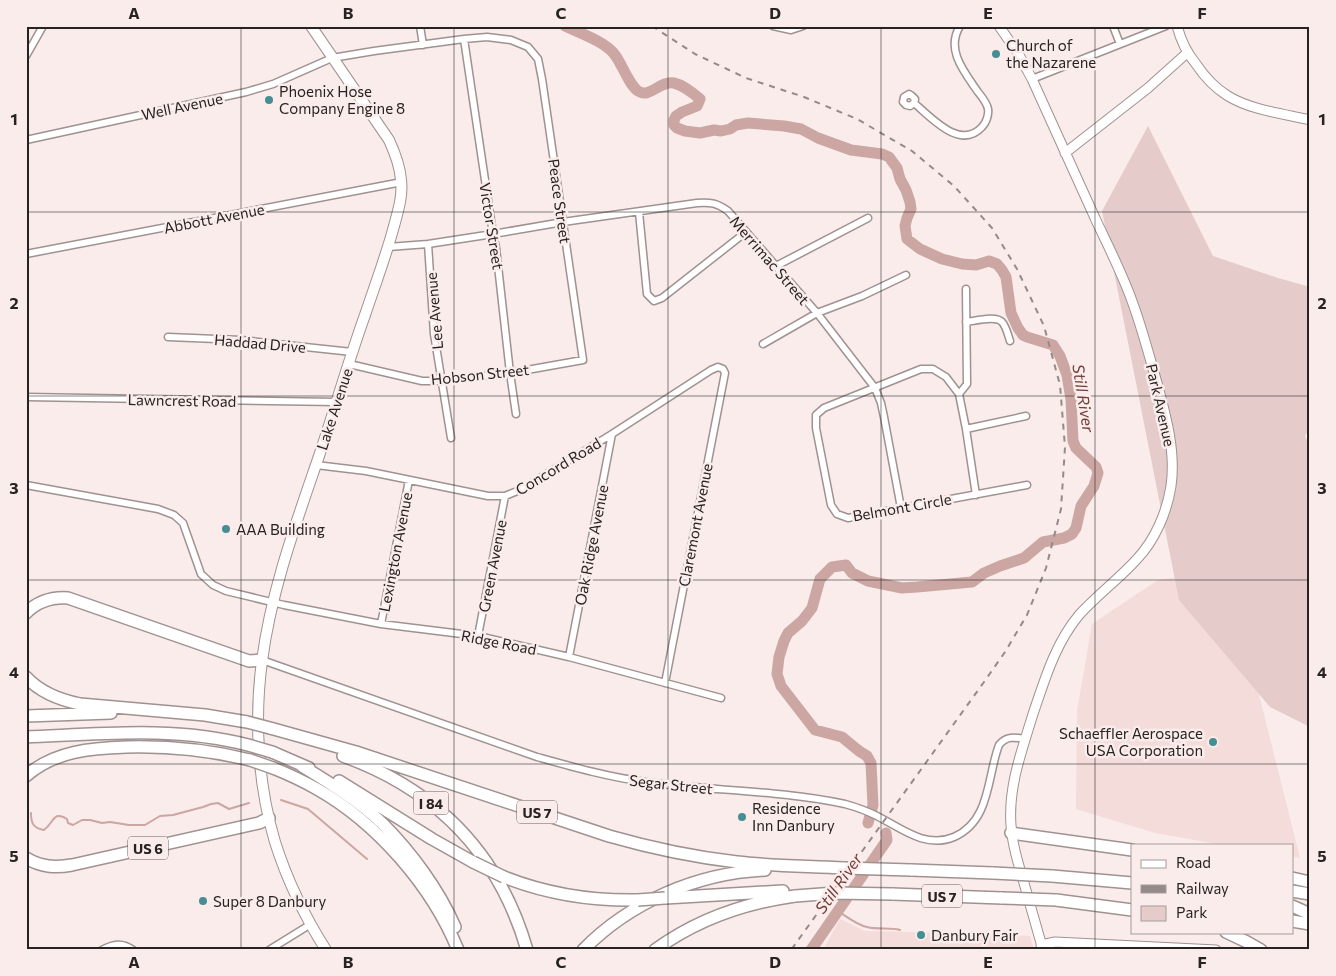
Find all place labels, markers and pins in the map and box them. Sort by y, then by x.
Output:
place label: Church of the Nazarene [1006,36,1096,71]
marker: Church of the Nazarene [990,48,1002,60]
place label: Phoenix Hose Company Engine 8 [279,82,405,117]
marker: Phoenix Hose Company Engine 8 [263,94,275,106]
place label: AAA Building [236,520,325,538]
marker: AAA Building [220,523,232,535]
place label: Schaeffler Aerospace USA Corporation [1059,724,1203,759]
marker: Schaeffler Aerospace USA Corporation [1207,736,1219,748]
place label: Residence Inn Danbury [752,799,835,834]
marker: Residence Inn Danbury [736,811,748,823]
place label: Super 8 Danbury [213,892,327,910]
marker: Super 8 Danbury [197,895,209,907]
place label: Danbury Fair [931,926,1018,944]
marker: Danbury Fair [915,929,927,941]

